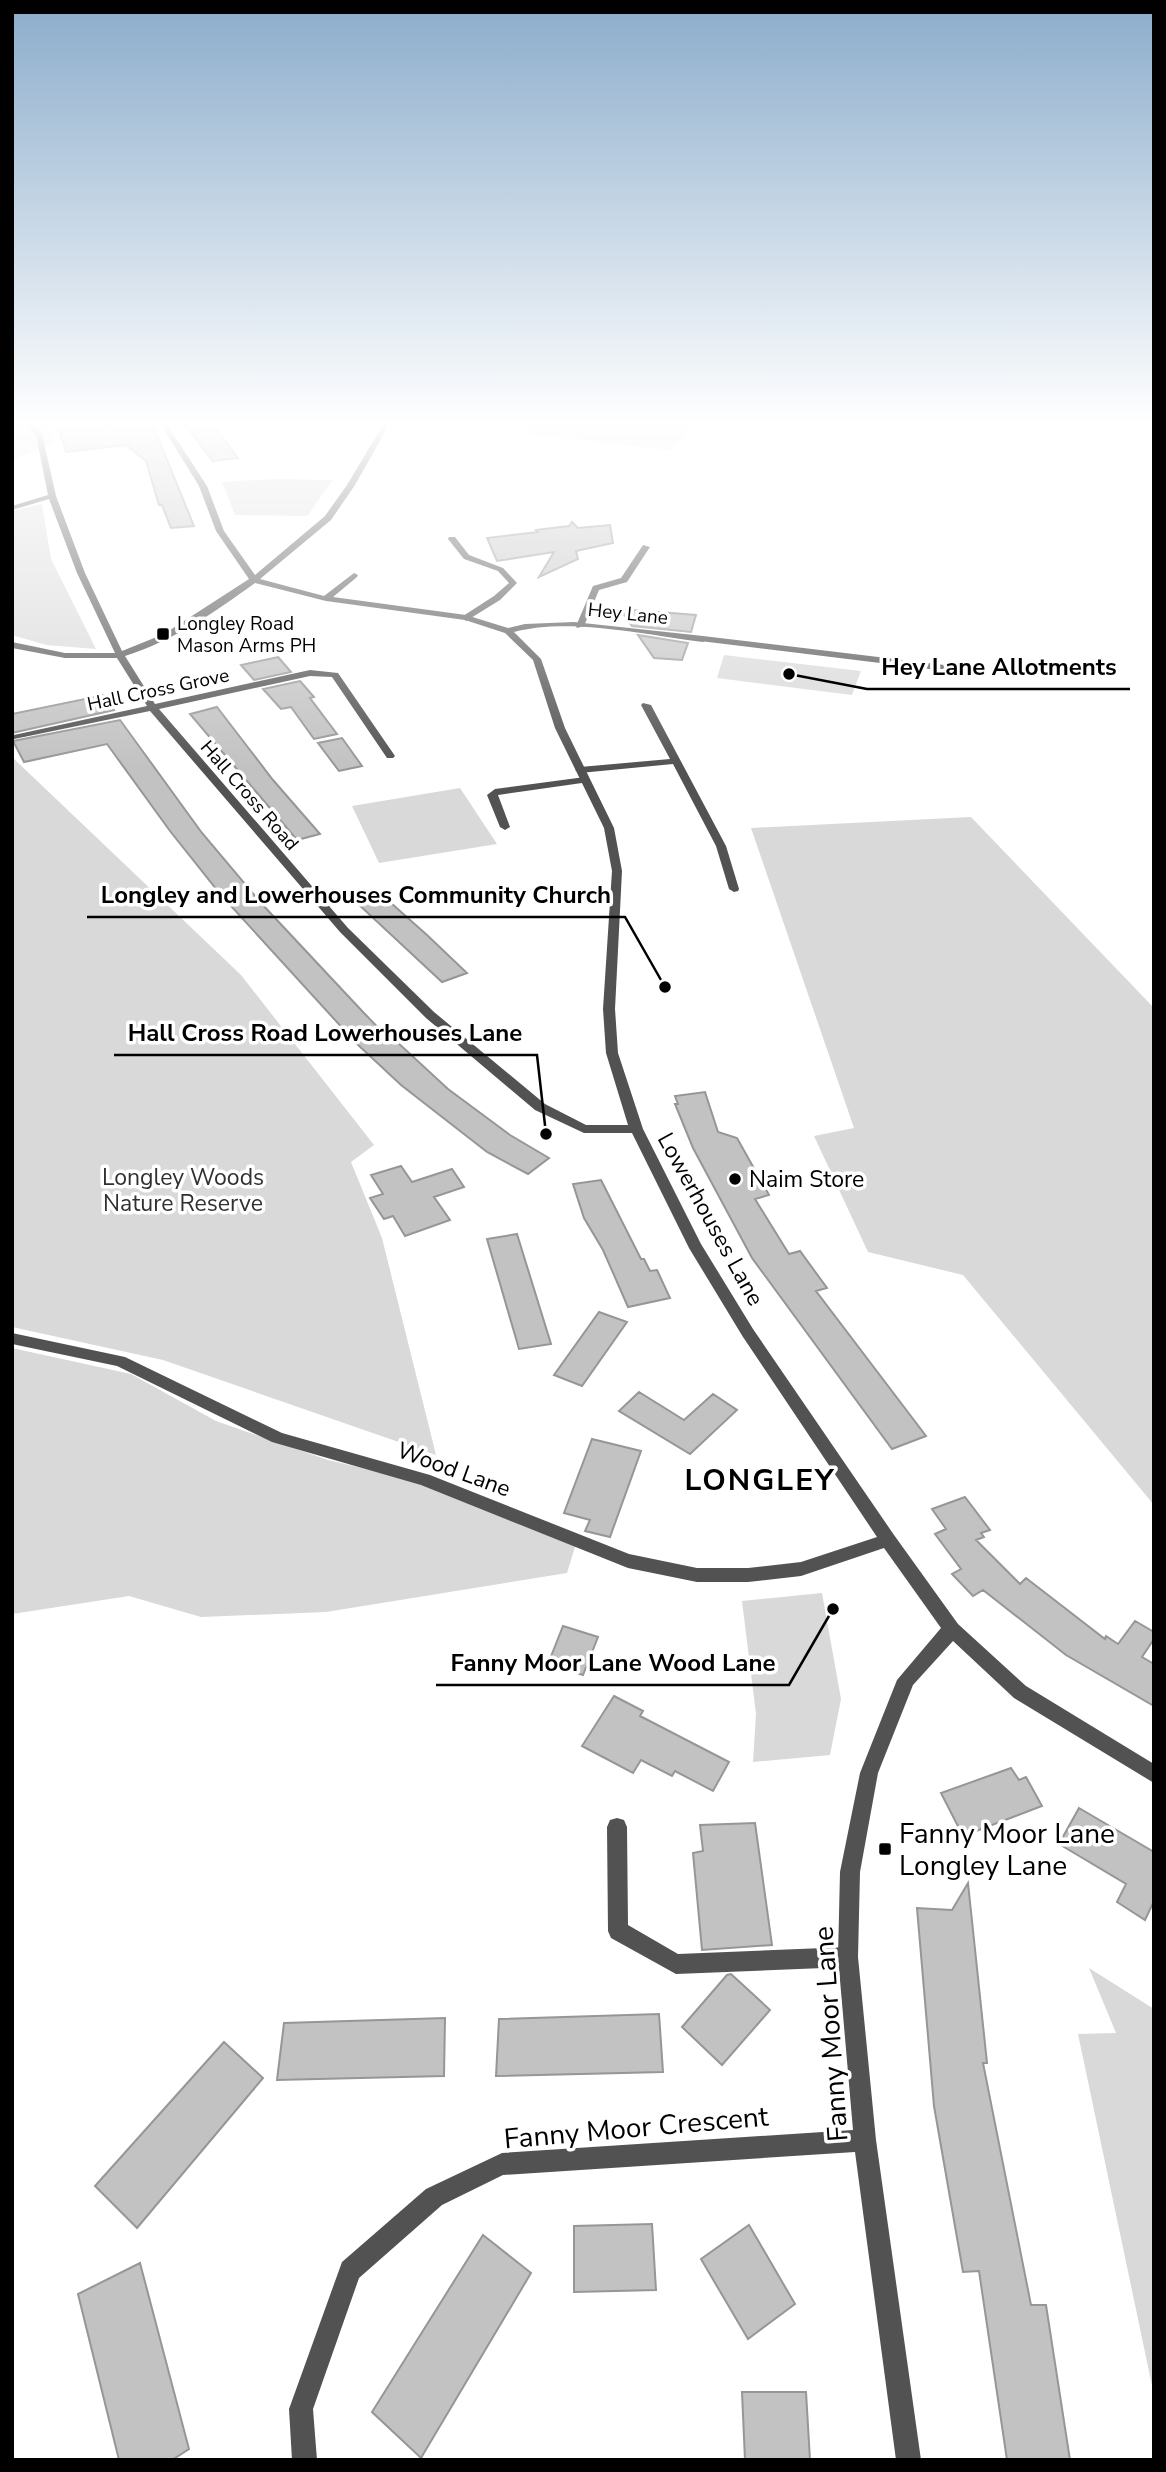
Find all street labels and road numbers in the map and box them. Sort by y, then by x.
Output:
street label: Hey Lane [587,597,669,631]
street label: Hall Cross Grove [85,662,232,718]
street label: Hall Cross Road [194,735,304,856]
street label: Lowerhouses Lane [650,1127,771,1311]
street label: Wood Lane [393,1435,515,1504]
street label: Fanny Moor Lane [805,1925,857,2143]
street label: Fanny Moor Crescent [502,2097,770,2158]

